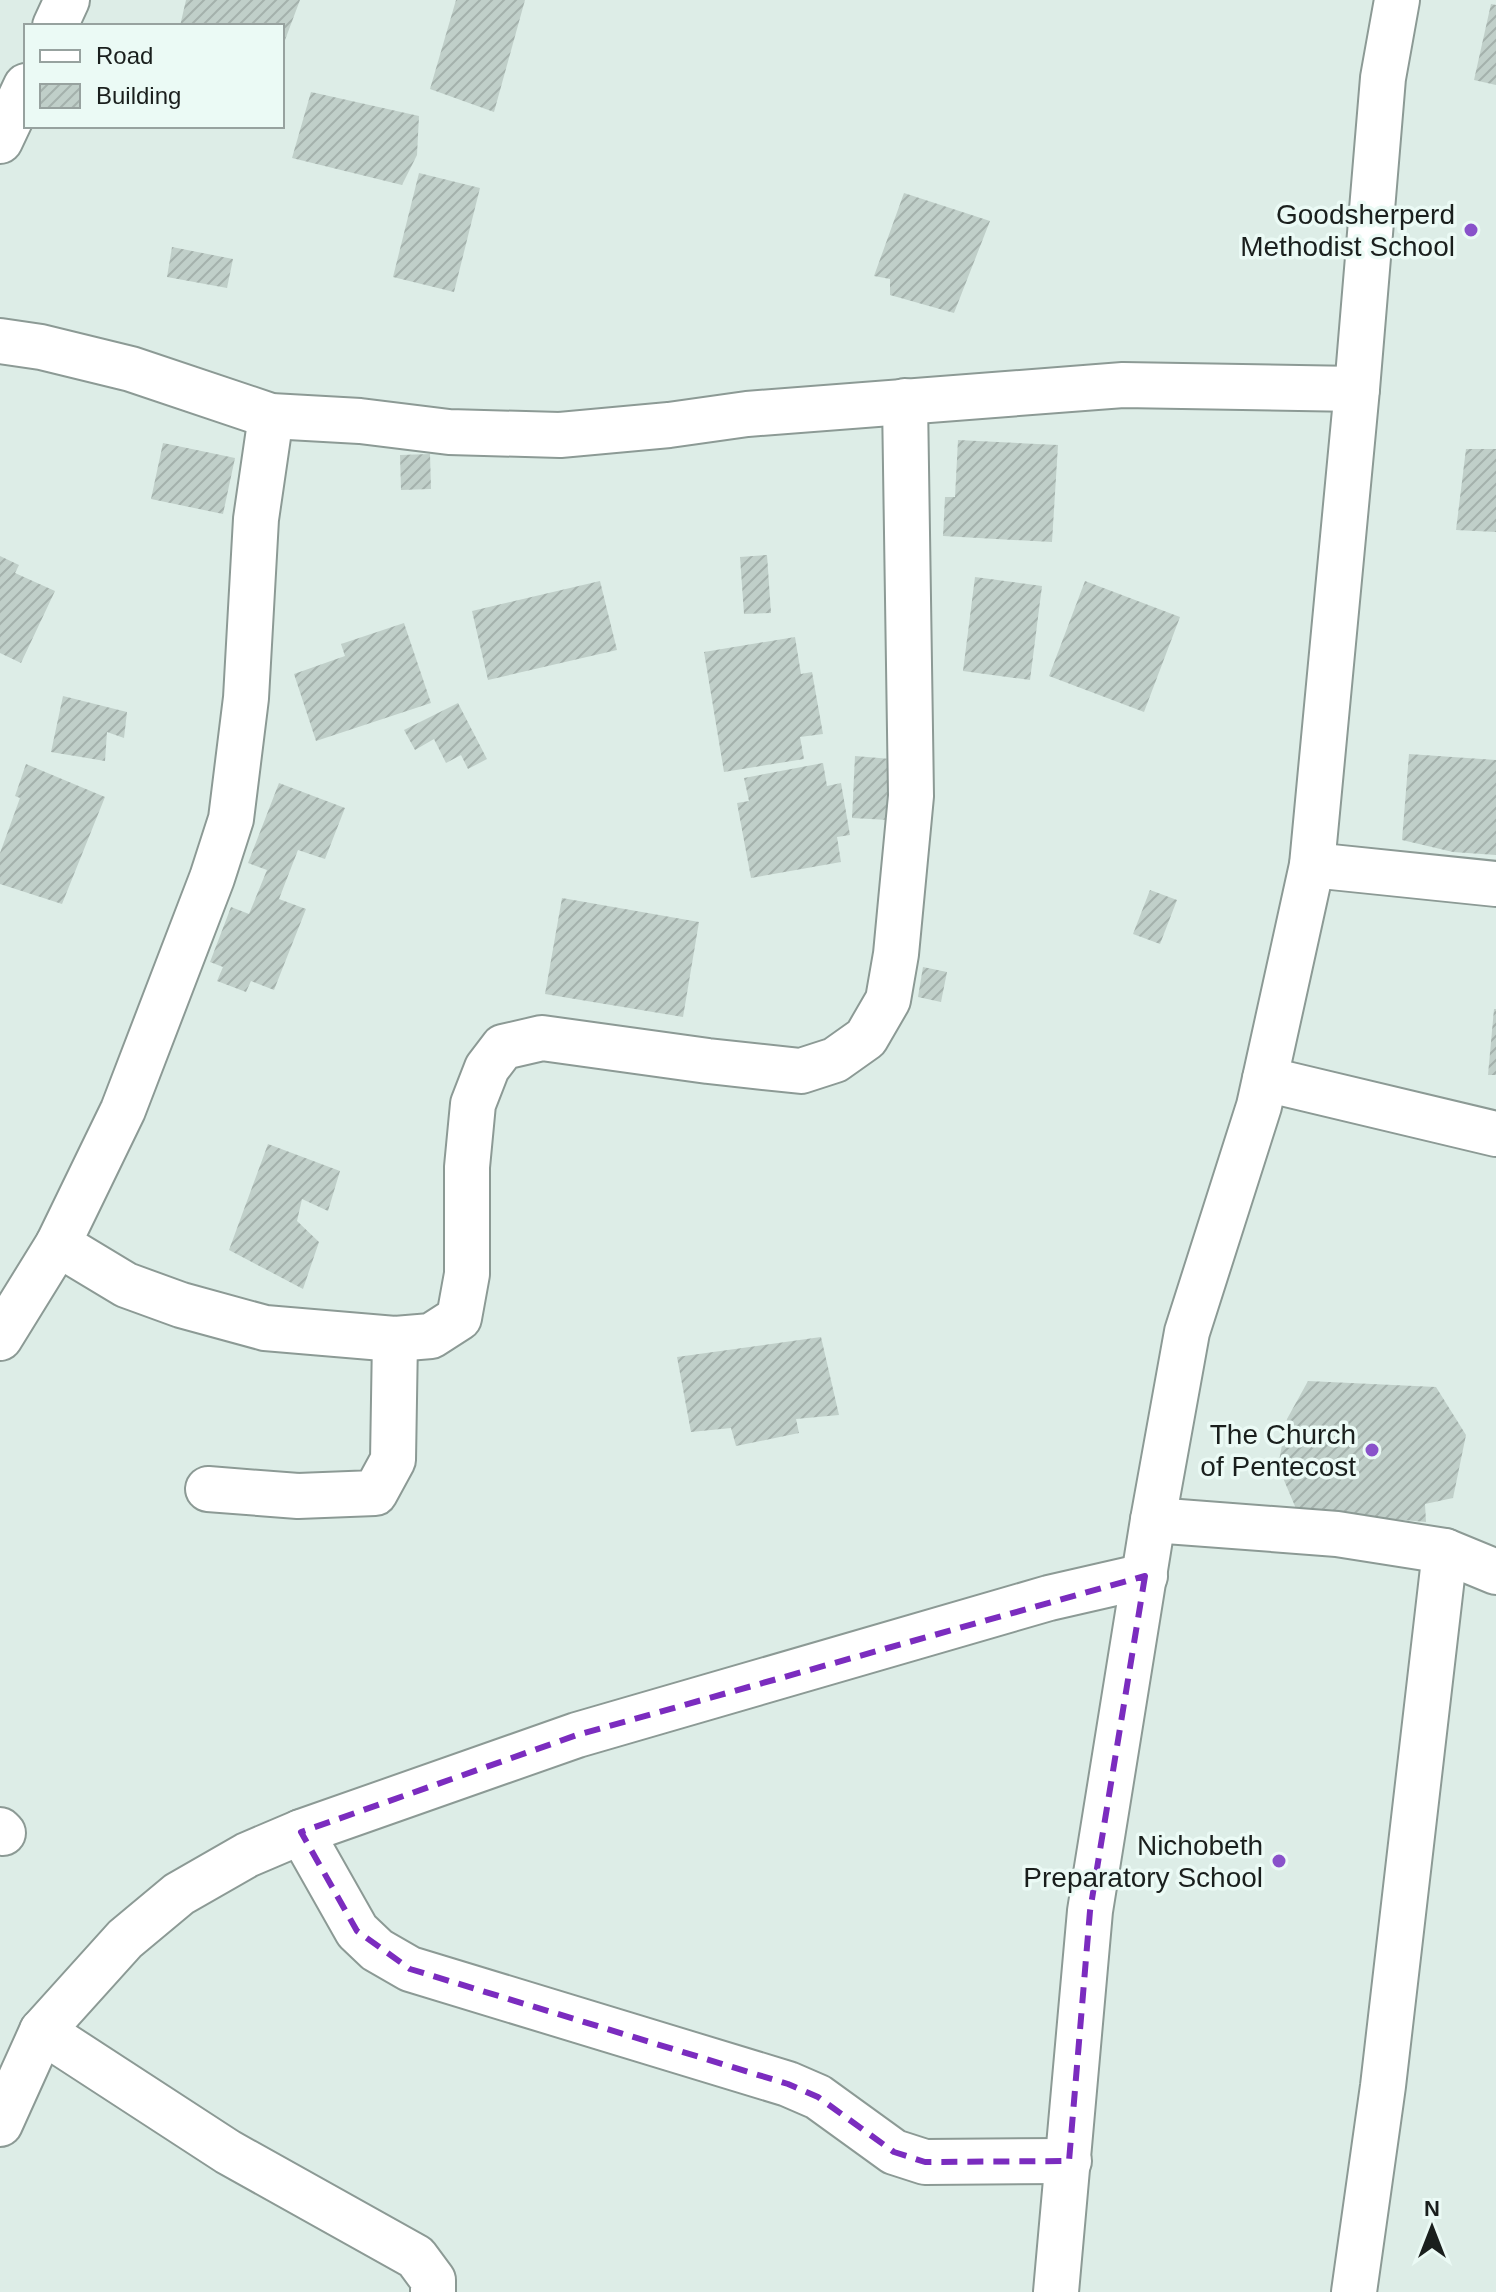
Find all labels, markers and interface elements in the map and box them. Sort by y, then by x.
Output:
legend [24,24,284,128]
text: Road [96,42,153,69]
text: Building [96,82,181,109]
place label: Goodsherperd Methodist School [1240,199,1455,262]
marker: Goodsherperd Methodist School [1462,221,1480,239]
place label: The Church of Pentecost [1200,1419,1356,1482]
marker: The Church of Pentecost [1363,1441,1381,1459]
place label: Nichobeth Preparatory School [1023,1830,1263,1893]
marker: Nichobeth Preparatory School [1270,1852,1288,1870]
north arrow [1392,2188,1472,2268]
text: N [1424,2196,1440,2221]

